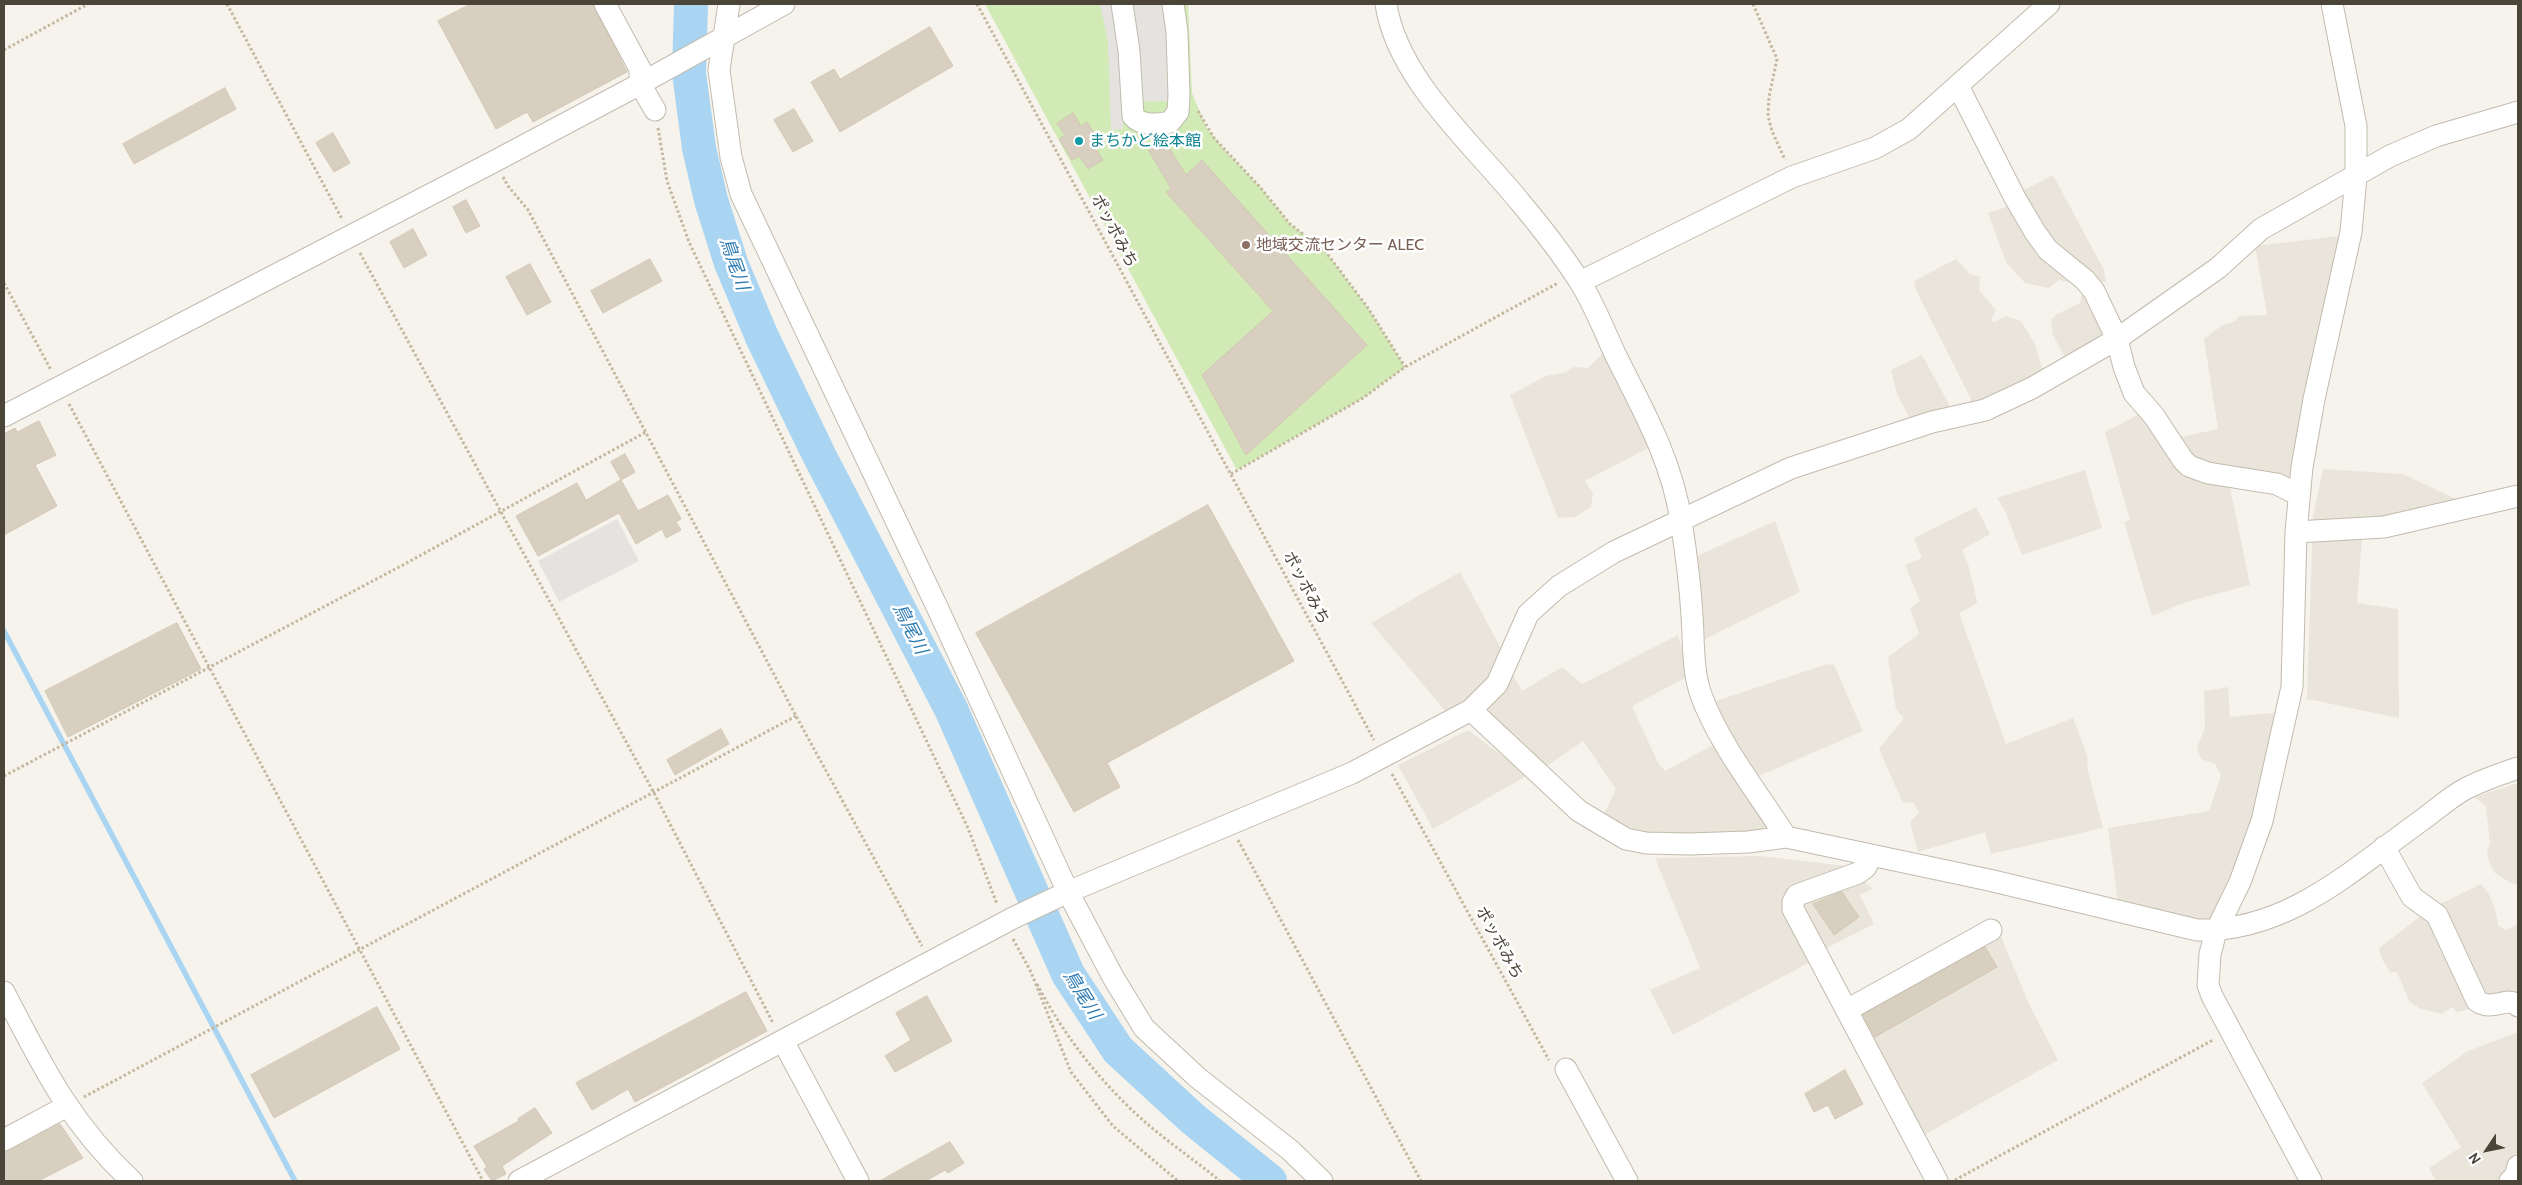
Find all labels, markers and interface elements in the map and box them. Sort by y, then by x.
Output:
place label: まちかど絵本館 [1089,131,1201,151]
marker: まちかど絵本館 [1073,135,1085,147]
street label: ポッポみち [1087,191,1141,271]
water label: 鳥尾川 [715,235,753,293]
place label: 地域交流センター ALEC [1256,235,1424,255]
marker: 地域交流センター ALEC [1240,239,1252,251]
street label: ポッポみち [1279,548,1333,628]
water label: 鳥尾川 [888,600,932,658]
street label: ポッポみち [1471,903,1527,983]
water label: 鳥尾川 [1059,966,1105,1024]
north arrow [2462,1125,2512,1175]
text: N [2464,1149,2485,1168]

